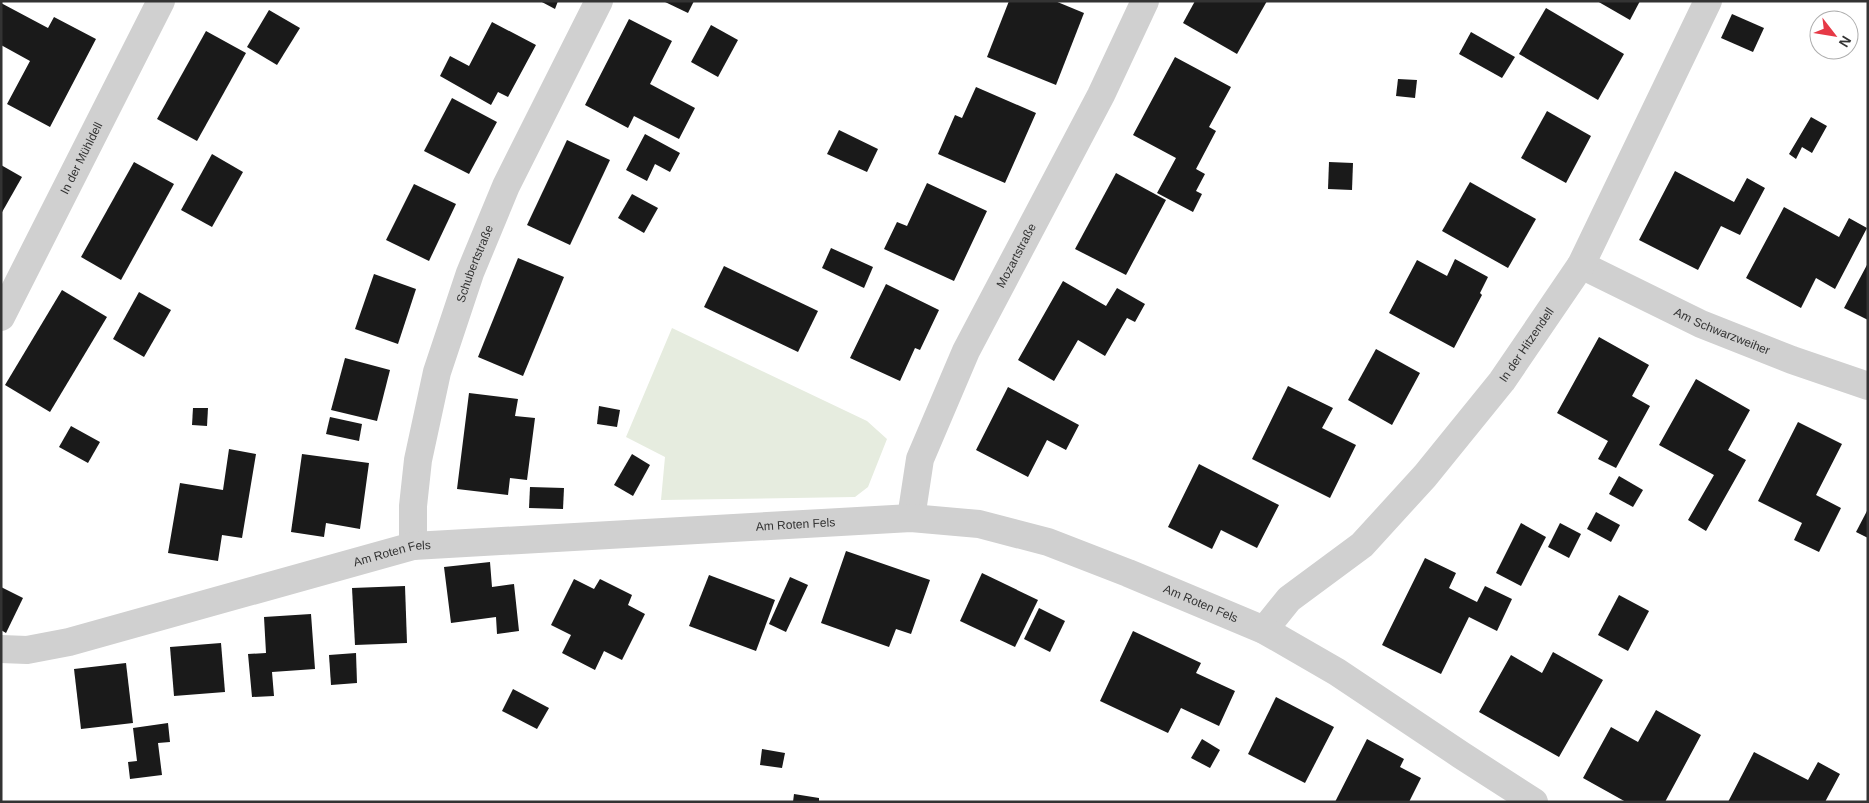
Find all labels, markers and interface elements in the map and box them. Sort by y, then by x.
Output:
north arrow [1809,10,1859,60]
text: N [1836,33,1855,50]
street label: In der Mühldell [57,120,105,197]
street label: Mozartstraße [994,221,1039,290]
street label: Schubertstraße [454,223,496,304]
street label: In der Hitzendell [1496,305,1557,385]
street label: Am Schwarzweiher [1672,305,1772,358]
street label: Am Roten Fels [755,515,836,534]
street label: Am Roten Fels [352,538,431,569]
street label: Am Roten Fels [1161,582,1240,625]

